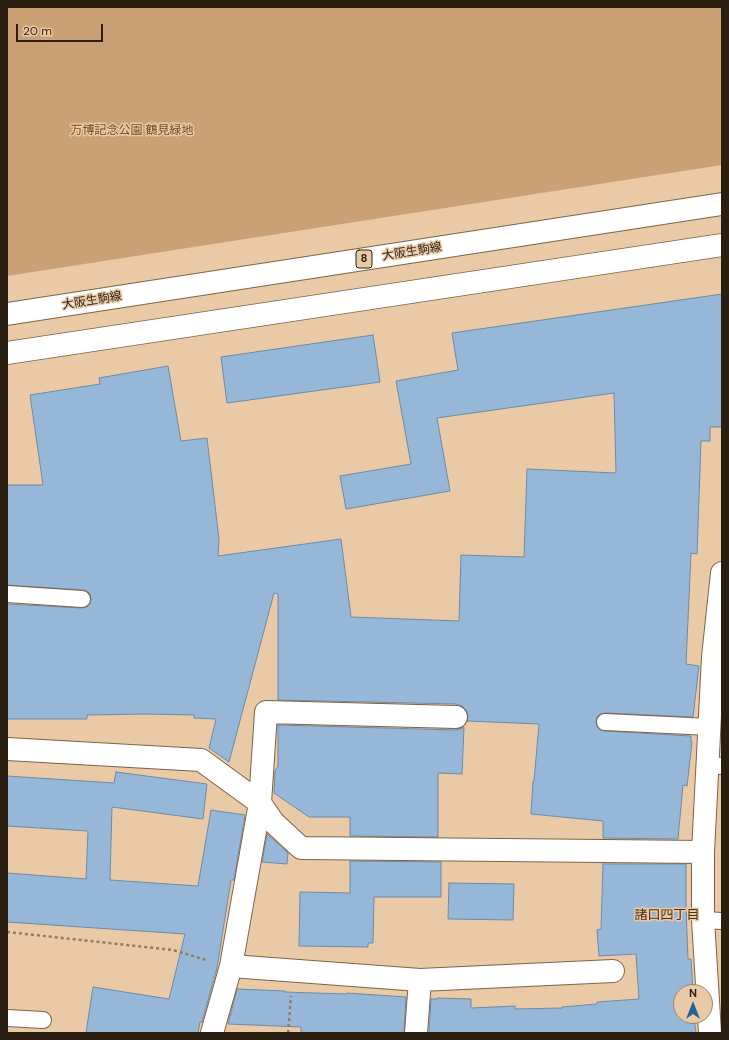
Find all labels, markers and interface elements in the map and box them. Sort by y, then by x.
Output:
scale bar [18,16,105,42]
text: 20 m [23,23,52,39]
park label: 万博記念公園 鶴見緑地 [70,124,194,138]
street label: 大阪生駒線 [381,240,443,264]
road number: 8 [356,250,372,268]
street label: 大阪生駒線 [61,289,123,313]
district label: 諸口四丁目 [635,908,699,924]
north arrow [673,984,713,1024]
text: N [689,986,697,1000]

